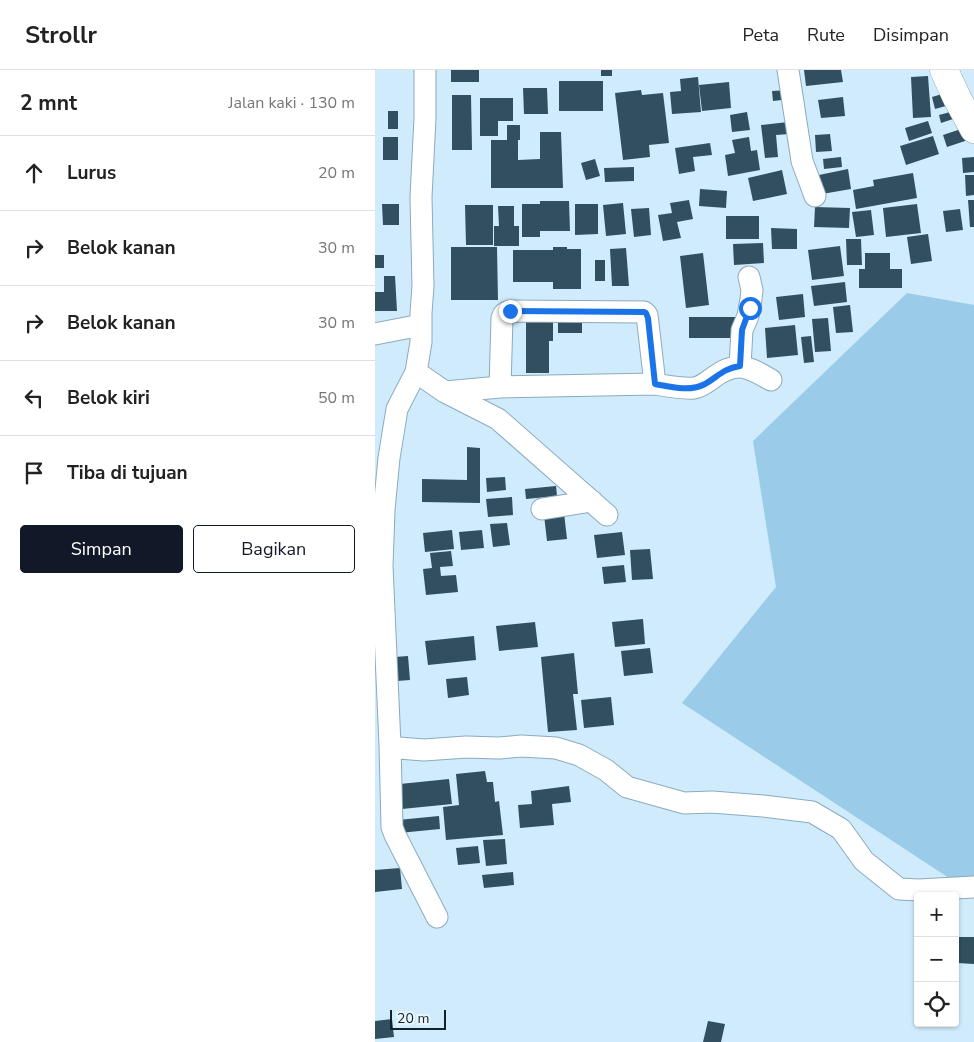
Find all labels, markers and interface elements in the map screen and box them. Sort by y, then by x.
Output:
text: Strollr [25,19,97,51]
text: Peta [743,23,779,47]
text: Rute [807,23,845,47]
text: Disimpan [873,23,949,47]
text: 2 mnt [20,89,77,117]
text: Jalan kaki · 130 m [228,92,355,114]
icon: ahead [20,159,48,187]
text: Lurus [67,160,116,186]
text: 20 m [318,162,355,184]
icon: right [20,234,48,262]
text: Belok kanan [67,235,176,261]
text: 30 m [318,237,355,259]
route start [739,297,762,320]
route end [499,300,522,323]
icon: right [20,309,48,337]
text: Belok kanan [67,310,176,336]
text: 30 m [318,312,355,334]
icon: left [20,384,48,412]
text: Belok kiri [67,385,150,411]
text: 50 m [318,387,355,409]
icon: arrive [20,459,48,487]
text: Tiba di tujuan [67,460,188,486]
button: Simpan [20,525,183,573]
button: Bagikan [193,525,355,573]
map controls [914,892,959,1027]
button: + [914,892,959,937]
button: − [914,937,959,982]
button: locate [914,982,959,1027]
scale bar [390,1007,446,1030]
text: 20 m [397,1009,429,1028]

